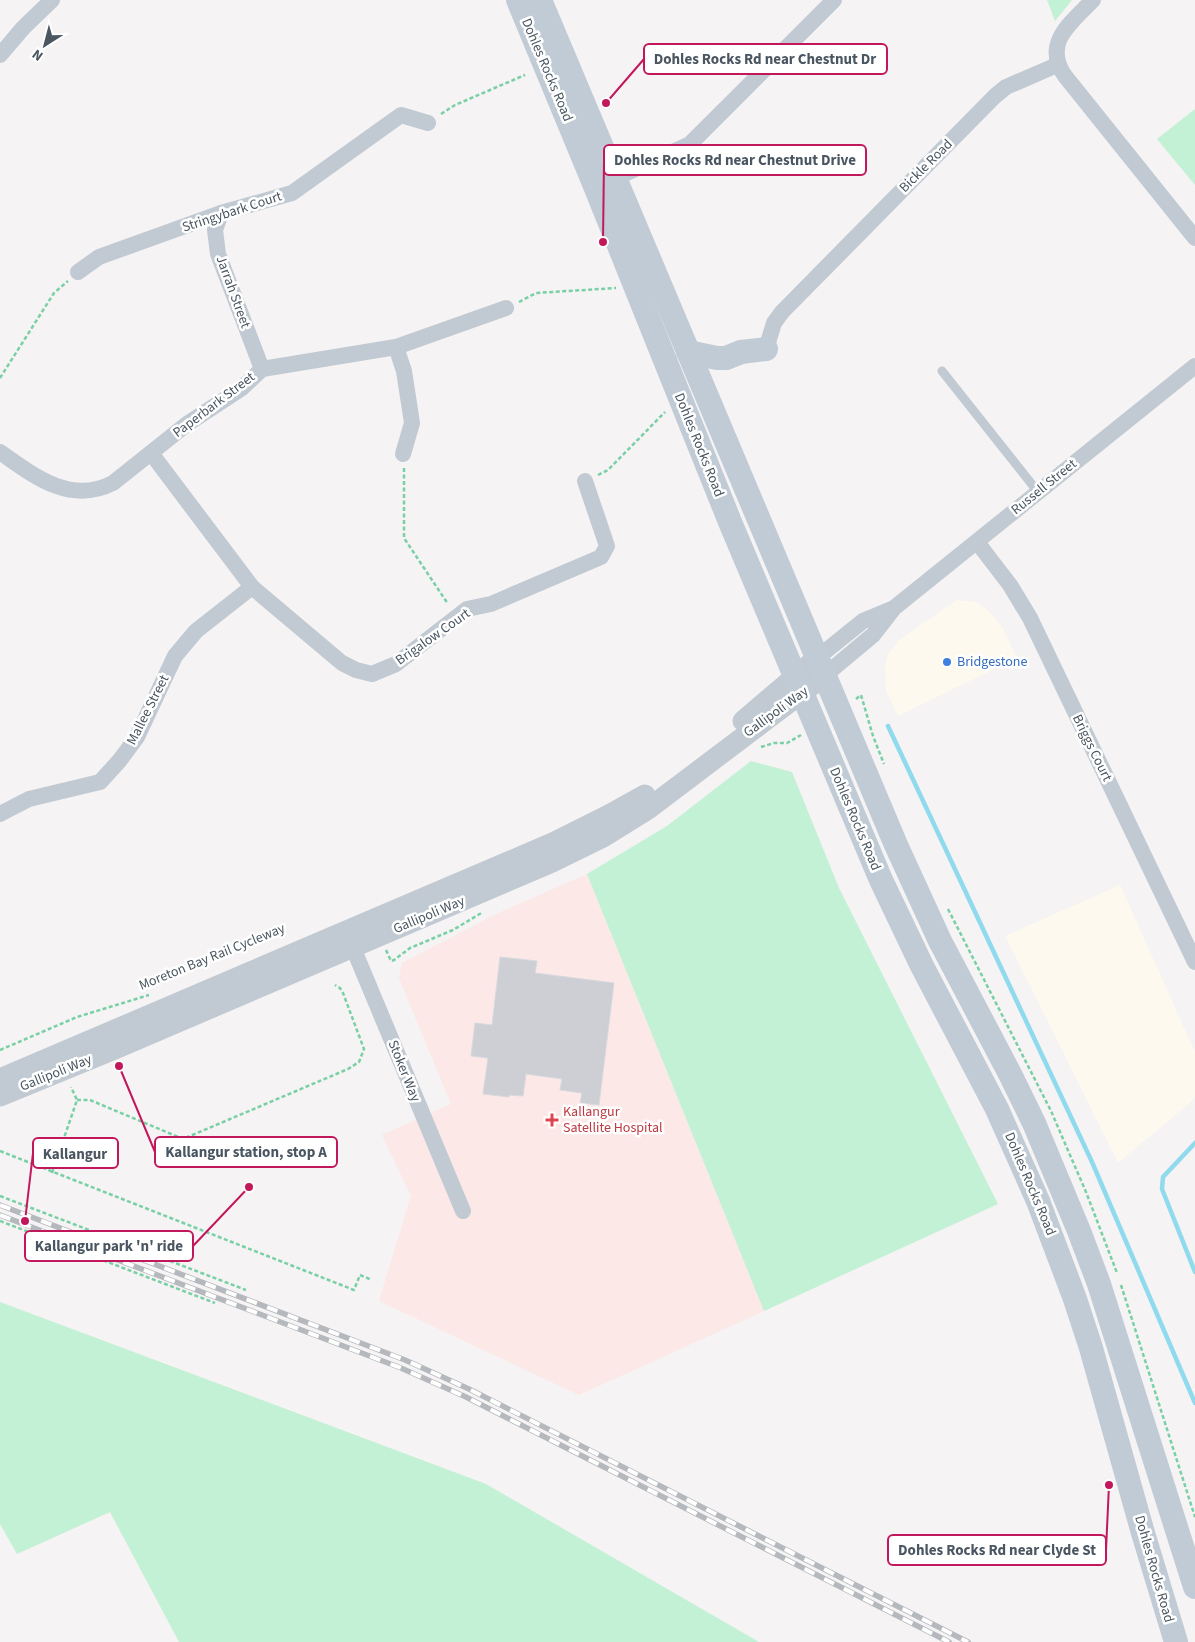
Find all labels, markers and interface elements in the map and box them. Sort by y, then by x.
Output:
street label: Dohles Rocks Road [516,15,578,125]
north arrow [20,20,70,70]
text: N [28,44,48,66]
callout: Dohles Rocks Rd near Chestnut Dr [644,44,887,74]
text: Dohles Rocks Rd near Chestnut Dr [654,49,876,70]
street label: Bickle Road [895,135,957,197]
callout: Dohles Rocks Rd near Chestnut Drive [604,145,866,175]
text: Dohles Rocks Rd near Chestnut Drive [614,150,856,171]
street label: Stringybark Court [180,186,285,238]
street label: Jarrah Street [211,253,255,331]
street label: Paperbark Street [169,367,259,443]
street label: Dohles Rocks Road [669,390,729,500]
street label: Russell Street [1007,454,1081,520]
street label: Brigalow Court [392,604,475,670]
place label: Bridgestone [957,652,1027,672]
marker: Bridgestone [941,656,953,668]
street label: Mallee Street [122,671,174,748]
street label: Gallipoli Way [739,681,813,742]
street label: Briggs Court [1067,711,1117,785]
street label: Dohles Rocks Road [824,764,886,874]
street label: Gallipoli Way [390,891,468,939]
street label: Moreton Bay Rail Cycleway [136,918,289,996]
street label: Stoker Way [383,1037,426,1105]
street label: Gallipoli Way [17,1049,95,1096]
place label: Kallangur Satellite Hospital [563,1102,663,1138]
marker: Kallangur Satellite Hospital [545,1113,559,1127]
street label: Dohles Rocks Road [999,1129,1061,1239]
callout: Kallangur station, stop A [155,1137,337,1167]
callout: Kallangur [33,1138,118,1168]
text: Kallangur station, stop A [165,1142,327,1163]
text: Kallangur [43,1144,107,1165]
callout: Kallangur park 'n' ride [25,1231,193,1261]
text: Kallangur park 'n' ride [35,1236,183,1257]
street label: Dohles Rocks Road [1129,1513,1179,1625]
callout: Dohles Rocks Rd near Clyde St [888,1535,1106,1565]
text: Dohles Rocks Rd near Clyde St [898,1540,1096,1561]

